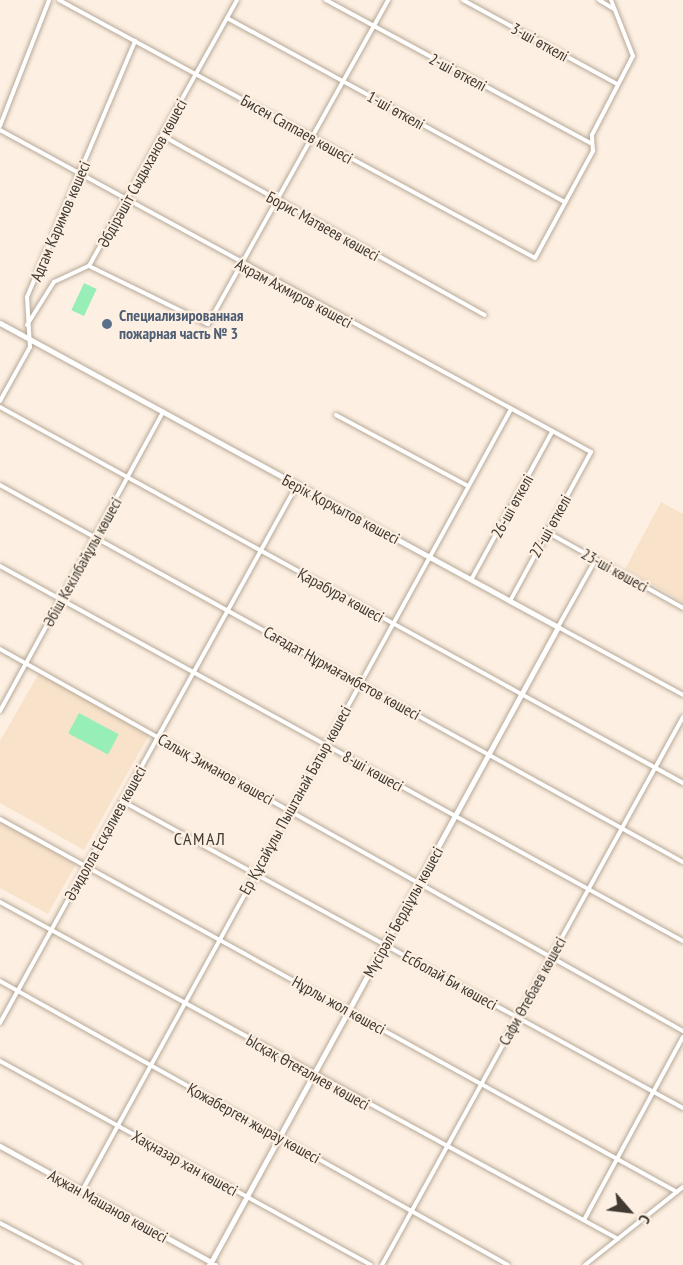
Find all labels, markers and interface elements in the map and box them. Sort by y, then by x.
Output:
street label: 3-ші өткелі [508,18,572,66]
street label: 2-ші өткелі [426,49,490,95]
street label: 1-ші өткелі [364,86,428,134]
street label: Бисен Саппаев көшесі [238,90,356,168]
street label: Әбдірәшіт Сыдыханов көшесі [93,95,191,251]
street label: Адгам Каримов көшесі [26,158,94,284]
street label: Борис Матвеев көшесі [263,187,383,265]
street label: Акрам Ахмиров көшесі [232,254,356,332]
place label: Специализированная пожарная часть № 3 [119,305,244,343]
marker: Специализированная пожарная часть № 3 [100,317,114,331]
street label: Берік Қорқытов көшесі [279,470,403,548]
street label: 26-ші өткелі [487,471,537,541]
street label: 27-ші өткелі [525,491,575,561]
street label: Әбіш Кекілбайұлы көшесі [39,494,125,630]
street label: 23-шi көшесi [578,544,652,596]
street label: Қарабура көшесі [295,563,387,627]
street label: Сағадат Нұрмағамбетов көшесі [260,622,424,724]
street label: Ер Құсайұлы Пыштанай Батыр көшесі [235,702,355,898]
street label: Салық Зиманов көшесі [155,729,277,809]
street label: 8-шi көшесi [339,747,407,795]
street label: Әзидолла Есқалиев көшесі [60,762,150,904]
district label: САМАЛ [174,828,226,850]
street label: Мүсірәлі Бердіұлы көшесі [359,843,447,981]
street label: Сафи Өтебаев көшесі [494,933,570,1049]
street label: Есболай Би көшесі [399,946,501,1014]
street label: Нұрлы жол көшесі [289,971,389,1039]
street label: Ысқақ Өтеғалиев көшесі [243,1030,373,1114]
street label: Қожаберген жырау көшесі [184,1078,324,1168]
street label: Хақназар хан көшесі [129,1126,241,1200]
street label: Ақжан Машанов көшесі [45,1165,171,1247]
north arrow [599,1181,659,1241]
text: С [634,1212,655,1227]

